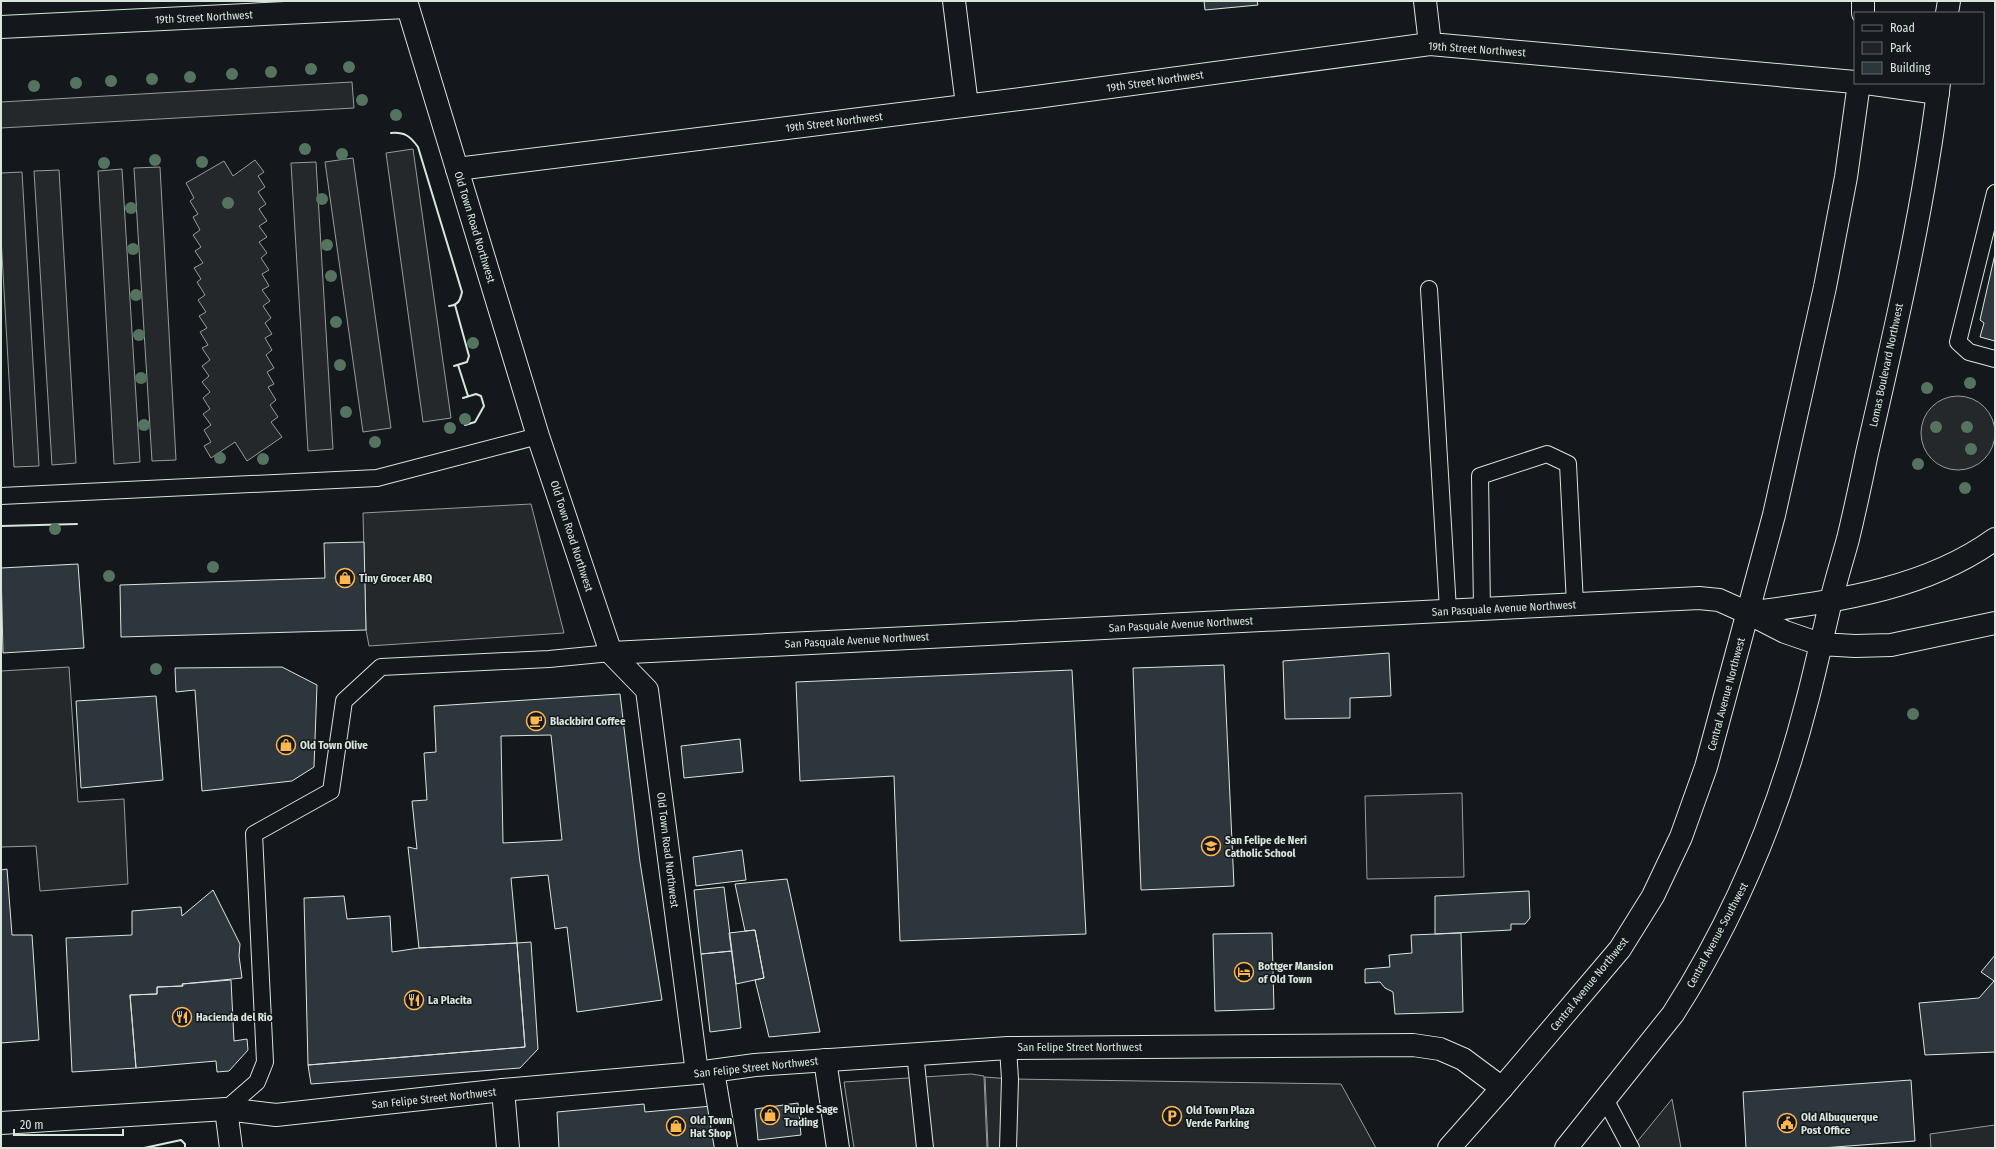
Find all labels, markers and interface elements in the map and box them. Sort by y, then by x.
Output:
street label: 19th Street Northwest [155,8,254,27]
legend [1854,12,1984,84]
text: Road [1890,21,1915,35]
street label: 19th Street Northwest [1428,40,1527,59]
text: Park [1890,41,1912,55]
text: Building [1890,61,1931,75]
street label: 19th Street Northwest [1106,68,1205,95]
street label: 19th Street Northwest [785,110,884,135]
street label: Old Town Road Northwest [451,170,498,285]
street label: Lomas Boulevard Northwest [1867,302,1906,428]
street label: Old Town Road Northwest [547,479,596,594]
shop icon: Tiny Grocer ABQ [334,567,356,589]
place label: Tiny Grocer ABQ [359,572,433,585]
street label: San Pasquale Avenue Northwest [1432,598,1577,619]
street label: San Pasquale Avenue Northwest [1109,614,1254,635]
street label: San Pasquale Avenue Northwest [785,630,930,651]
street label: Central Avenue Northwest [1705,636,1748,752]
cafe icon: Blackbird Coffee [525,710,547,732]
place label: Blackbird Coffee [550,715,626,728]
shop icon: Old Town Olive [275,734,297,756]
place label: Old Town Olive [300,739,368,752]
street label: Old Town Road Northwest [654,792,681,909]
place label: San Felipe de Neri Catholic School [1225,834,1307,860]
school or university icon: San Felipe de Neri Catholic School [1200,835,1222,857]
street label: Central Avenue Southwest [1684,880,1751,990]
street label: Central Avenue Northwest [1548,935,1631,1034]
place label: Bottger Mansion of Old Town [1258,960,1333,986]
hotel icon: Bottger Mansion of Old Town [1233,961,1255,983]
restaurant icon: La Placita [403,989,425,1011]
place label: La Placita [428,994,473,1007]
restaurant icon: Hacienda del Rio [171,1006,193,1028]
place label: Hacienda del Rio [196,1011,273,1024]
street label: San Felipe Street Northwest [1018,1041,1143,1054]
street label: San Felipe Street Northwest [693,1054,819,1080]
street label: San Felipe Street Northwest [371,1085,497,1111]
place label: Purple Sage Trading [784,1103,839,1129]
shop icon: Purple Sage Trading [759,1104,781,1126]
place label: Old Town Plaza Verde Parking [1185,1104,1255,1130]
parking icon: Old Town Plaza Verde Parking [1161,1105,1183,1127]
scale bar [14,1111,123,1137]
place label: Old Albuquerque Post Office [1801,1111,1879,1137]
public building icon: Old Albuquerque Post Office [1776,1112,1798,1134]
place label: Old Town Hat Shop [690,1114,732,1140]
shop icon: Old Town Hat Shop [665,1115,687,1137]
text: 20 m [20,1118,44,1132]

